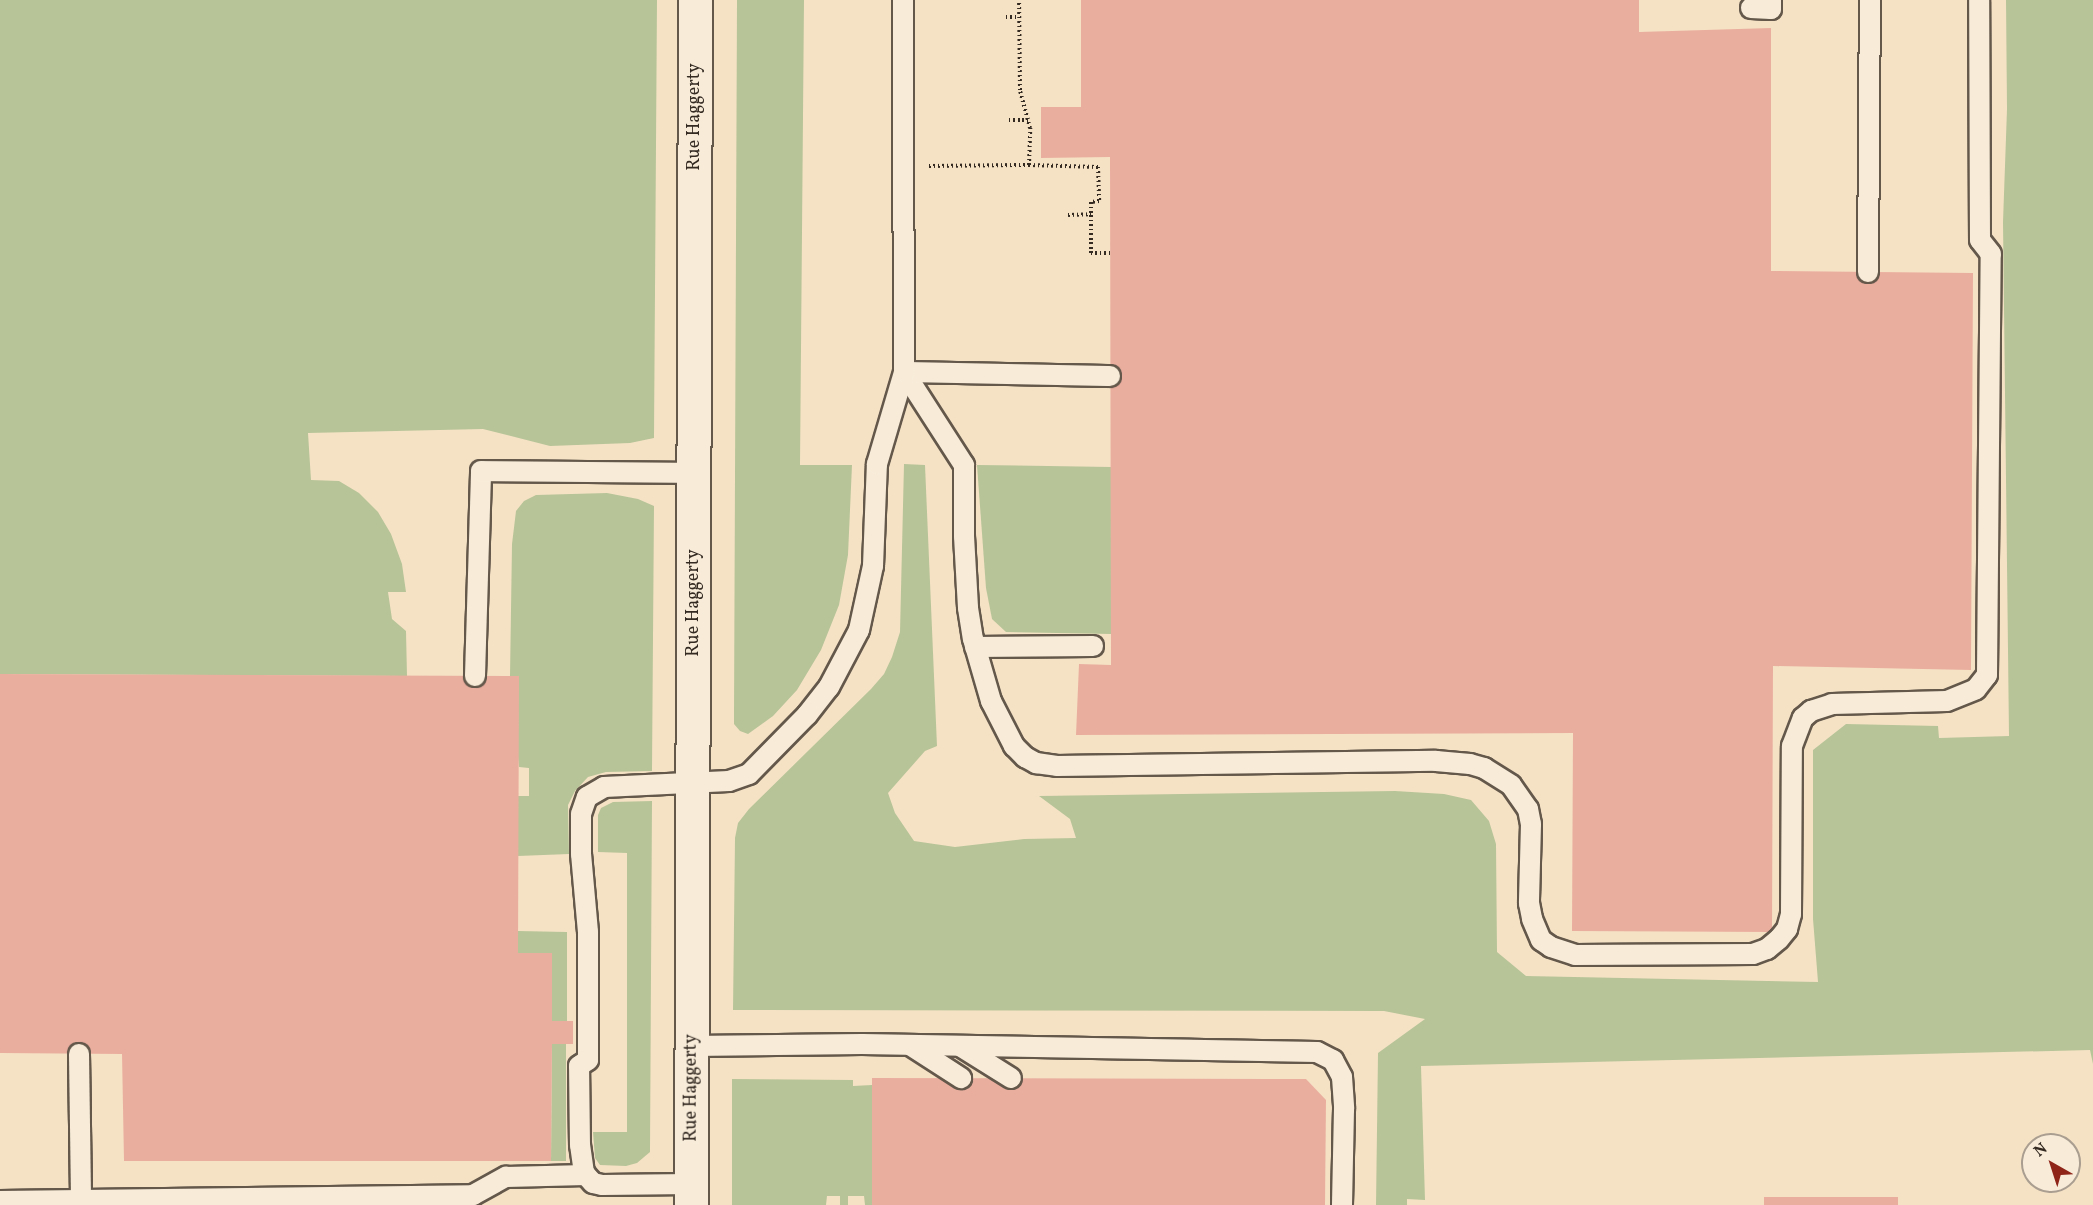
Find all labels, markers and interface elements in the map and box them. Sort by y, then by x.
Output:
street label: Rue Haggerty [684,63,706,171]
street label: Rue Haggerty [683,549,705,657]
street label: Rue Haggerty [681,1034,703,1142]
north arrow [2021,1133,2081,1193]
text: N [2029,1138,2052,1163]

